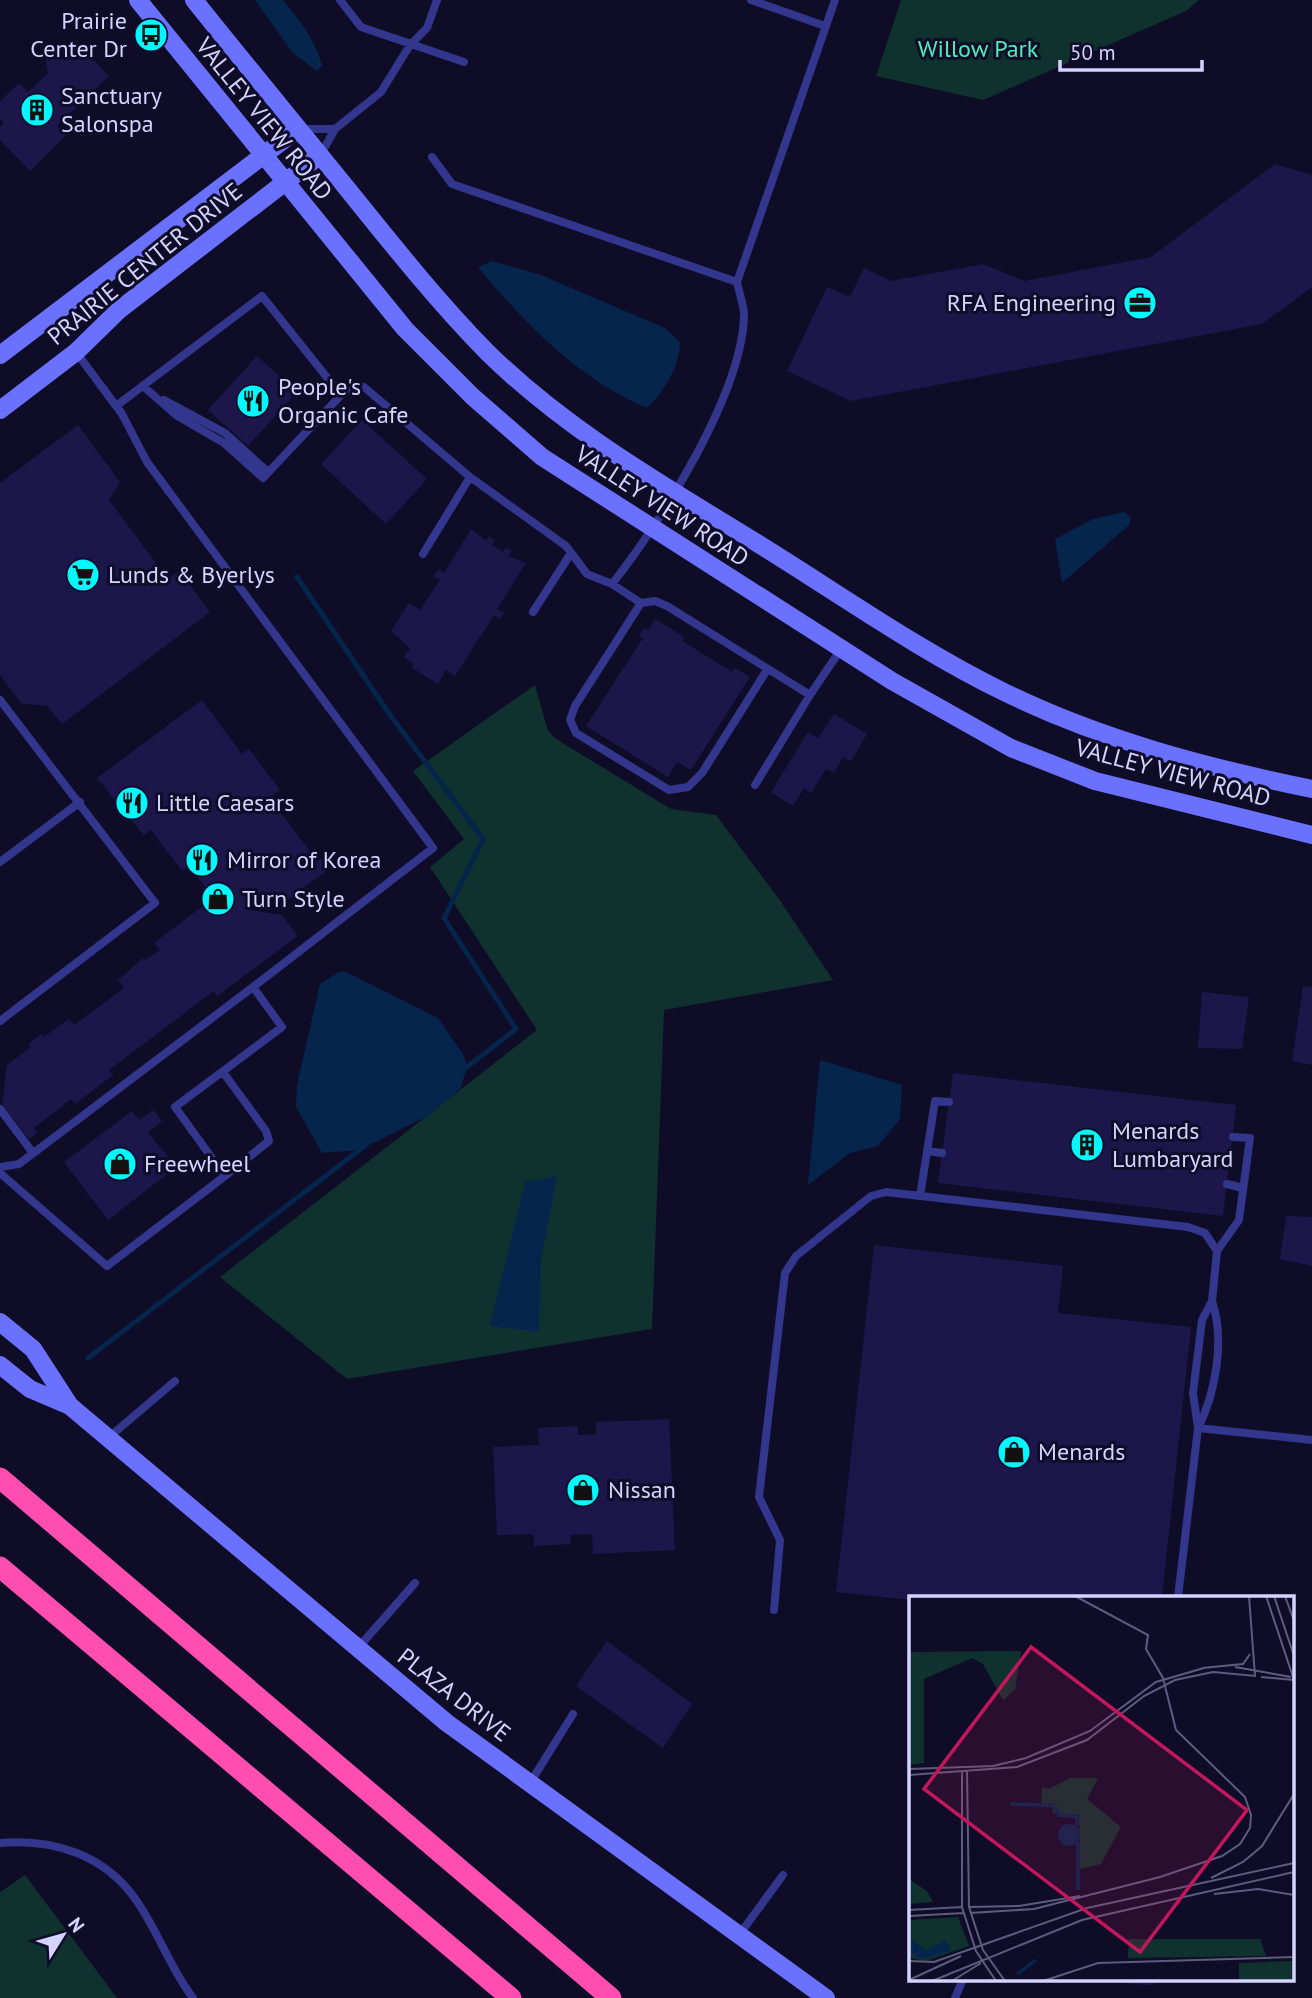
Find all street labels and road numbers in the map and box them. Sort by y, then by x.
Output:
street label: VALLEY VIEW ROAD [189,30,340,206]
street label: PRAIRIE CENTER DRIVE [41,176,248,352]
street label: VALLEY VIEW ROAD [569,437,755,573]
street label: VALLEY VIEW ROAD [1071,731,1274,813]
street label: PLAZA DRIVE [391,1641,517,1748]

